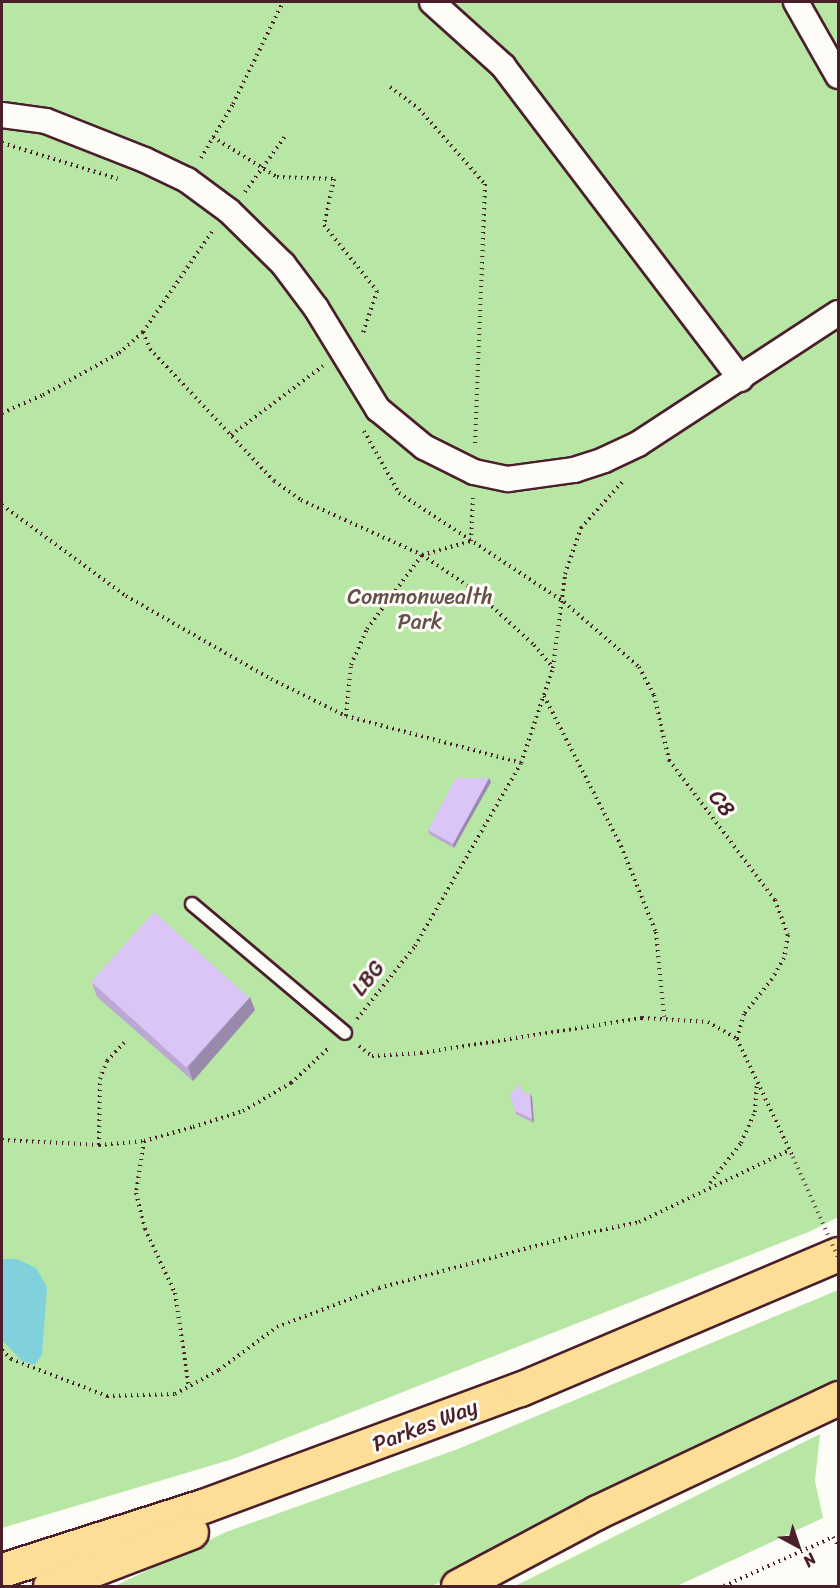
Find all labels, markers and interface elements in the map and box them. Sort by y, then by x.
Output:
park label: Commonwealth Park [347,583,493,634]
street label: C8 [703,784,741,822]
street label: LBG [346,955,390,1001]
street label: Parkes Way [369,1393,481,1457]
north arrow [768,1516,828,1576]
text: N [796,1545,823,1575]

